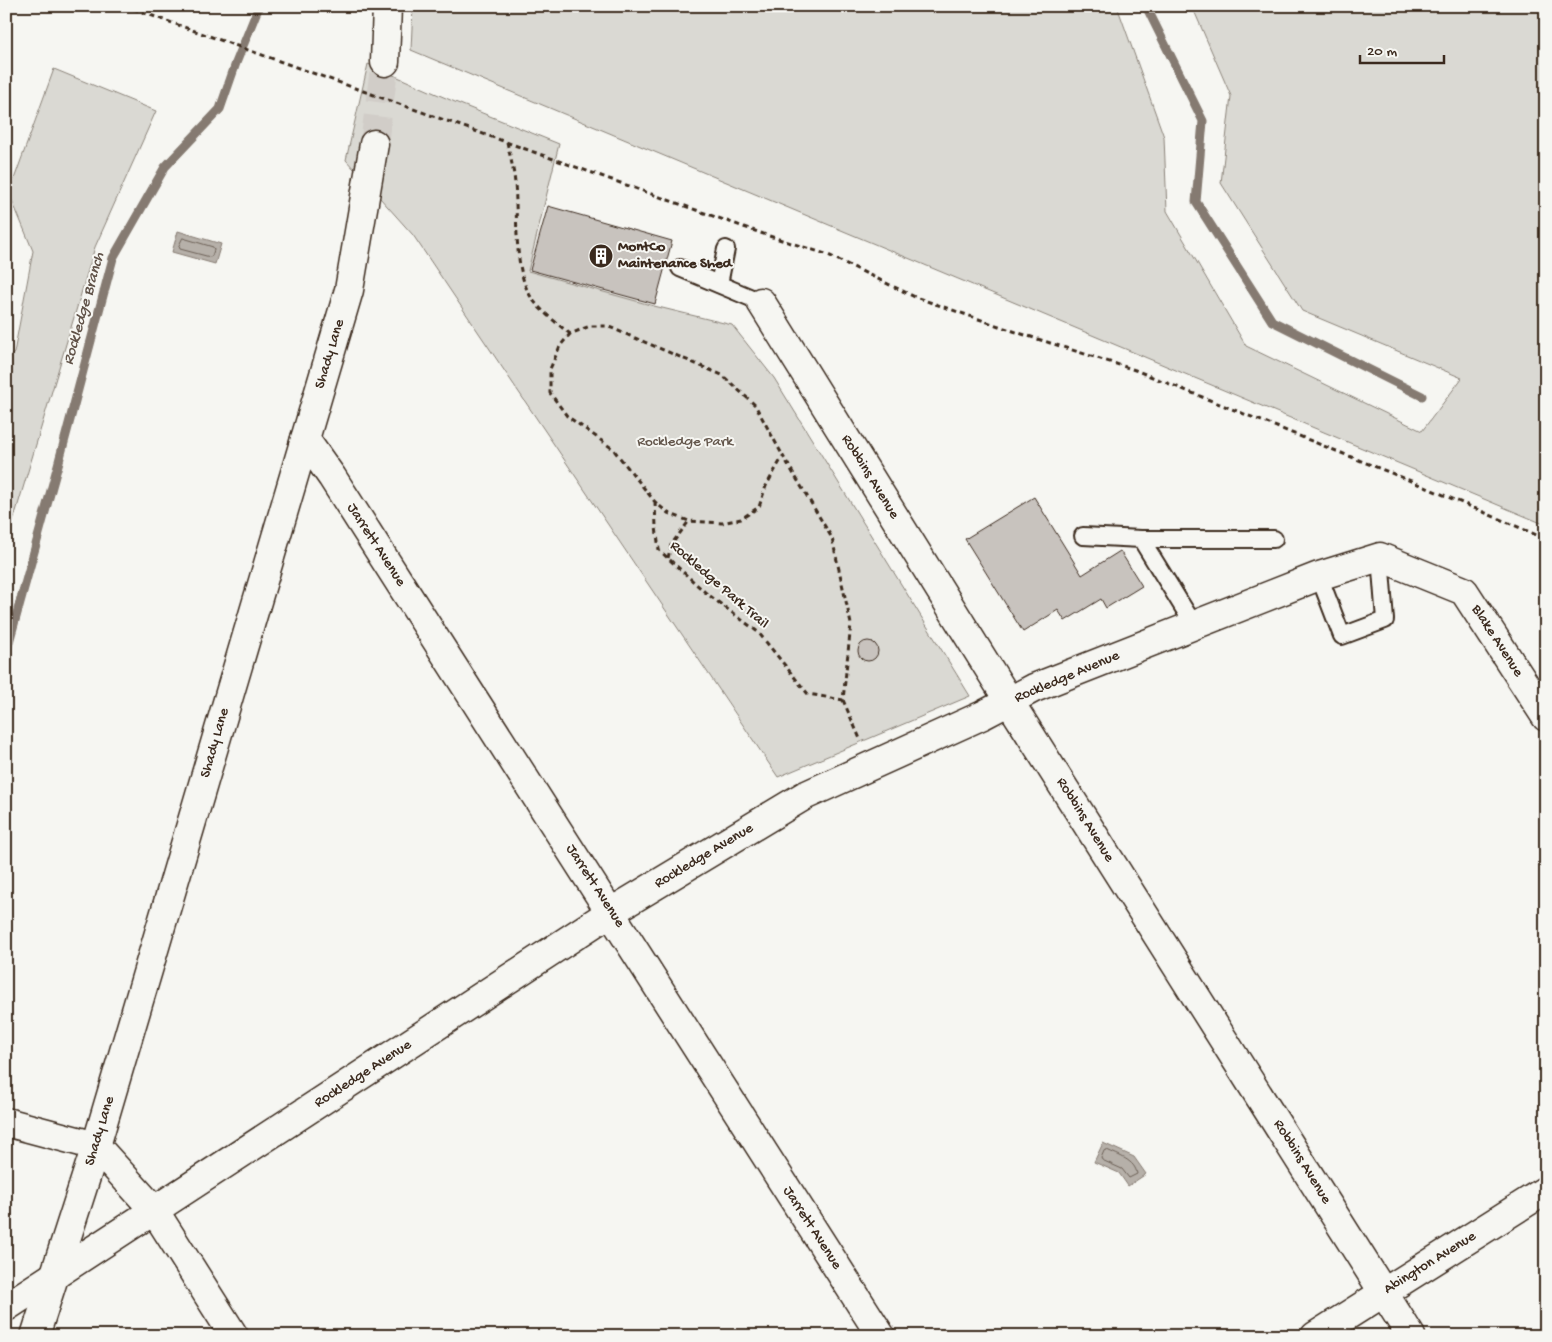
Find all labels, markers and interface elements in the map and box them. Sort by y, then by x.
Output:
scale bar [1360,32,1443,64]
text: 20 m [1367,43,1397,61]
place label: MontCo Maintenance Shed [618,238,734,273]
building icon: MontCo Maintenance Shed [588,243,614,269]
water label: Rockledge Branch [60,250,110,367]
street label: Shady Lane [311,317,349,391]
street label: Robbins Avenue [837,432,903,523]
park label: Rockledge Park [637,433,734,451]
street label: Jarrett Avenue [342,500,410,590]
street label: Rockledge Park Trail [666,537,772,633]
street label: Blake Avenue [1466,601,1527,681]
street label: Rockledge Avenue [1012,647,1122,707]
street label: Shady Lane [196,706,234,780]
street label: Robbins Avenue [1052,775,1118,866]
street label: Rockledge Avenue [651,819,757,893]
street label: Jarrett Avenue [561,841,629,931]
street label: Rockledge Avenue [311,1036,415,1112]
street label: Shady Lane [81,1094,119,1168]
street label: Robbins Avenue [1269,1117,1335,1208]
street label: Jarrett Avenue [778,1183,846,1273]
street label: Abington Avenue [1381,1227,1480,1299]

